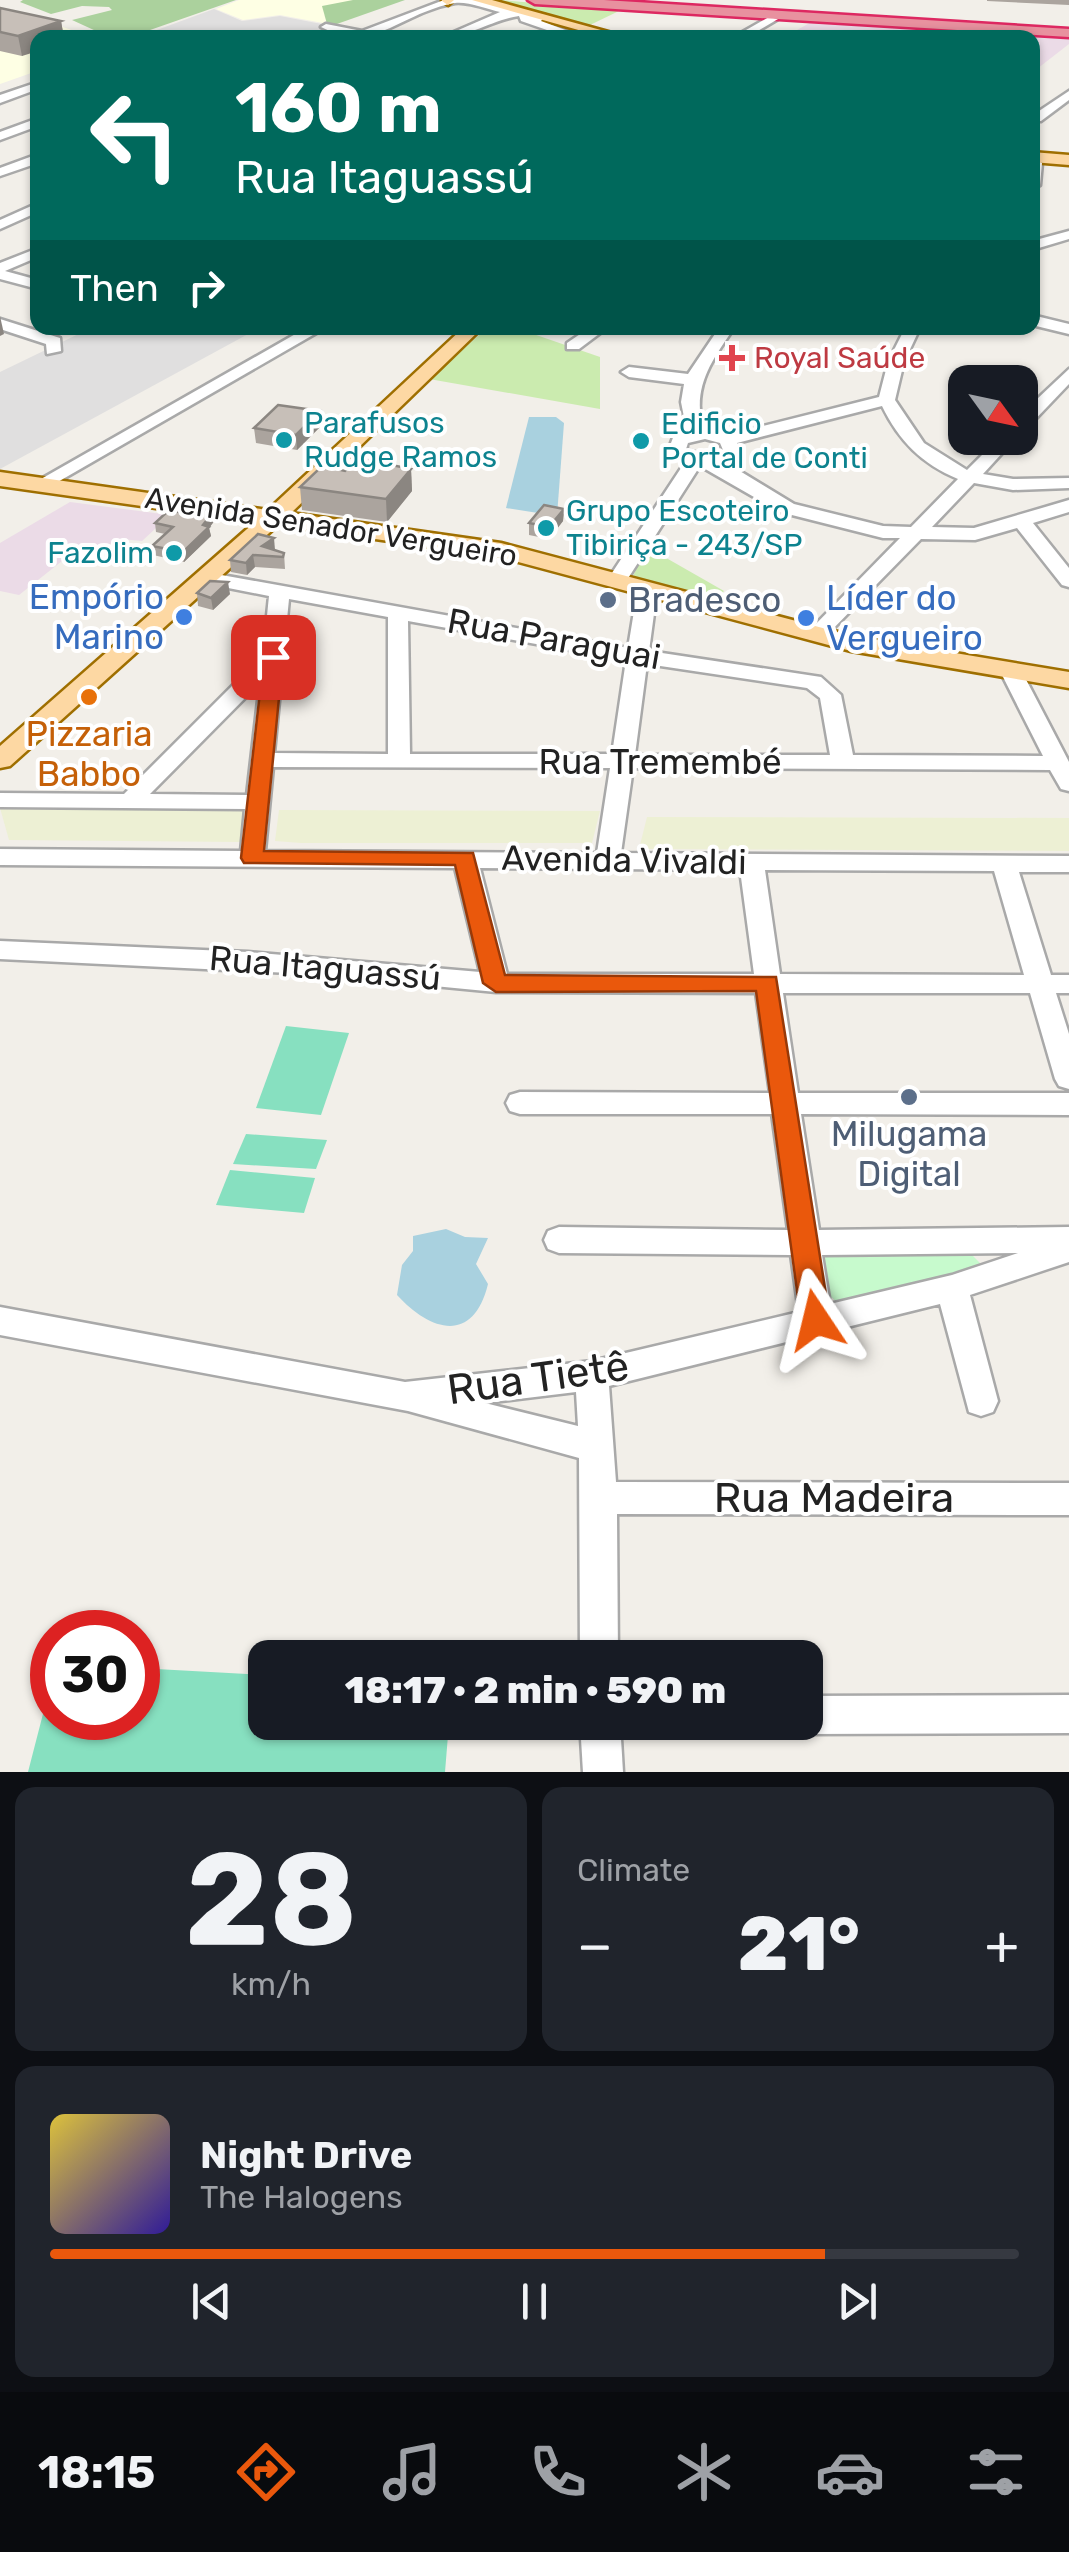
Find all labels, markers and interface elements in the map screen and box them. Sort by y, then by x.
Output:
text: 160 m [235,67,442,150]
icon: left [70,70,200,200]
text: Rua Itaguassú [235,151,534,204]
icon: right [179,260,234,315]
text: Then [70,265,159,311]
place label: Royal Saúde [754,340,925,376]
marker: Royal Saúde [719,345,745,371]
north arrow [948,365,1038,455]
map controls [948,365,1038,455]
place label: Parafusos Rudge Ramos [304,405,497,475]
place label: Edificio Portal de Conti [661,406,868,476]
marker: Parafusos Rudge Ramos [273,429,295,451]
marker: Edificio Portal de Conti [630,430,652,452]
street label: Avenida Senador Vergueiro [142,480,520,574]
place label: Grupo Escoteiro Tibiriça - 243/SP [566,493,802,563]
marker: Grupo Escoteiro Tibiriça - 243/SP [535,517,557,539]
place label: Fazolim [47,535,154,571]
marker: Fazolim [163,542,185,564]
place label: Empório Marino [29,576,164,658]
place label: Líder do Vergueiro [826,577,983,659]
place label: Bradesco [628,579,781,621]
marker: Bradesco [597,589,619,611]
street label: Rua Paraguai [444,600,664,678]
marker: Empório Marino [173,606,195,628]
marker: Líder do Vergueiro [795,607,817,629]
pin [231,615,316,700]
icon: arrive [246,630,301,685]
marker: Pizzaria Babbo [78,686,100,708]
place label: Pizzaria Babbo [26,713,152,795]
street label: Rua Tremembé [538,741,782,783]
street label: Avenida Vivaldi [501,837,747,883]
street label: Rua Itaguassú [207,937,443,999]
marker: Milugama Digital [898,1086,920,1108]
place label: Milugama Digital [831,1113,987,1195]
position arrow [764,1268,868,1372]
street label: Rua Tietê [444,1341,632,1415]
street label: Rua Madeira [714,1473,954,1523]
speed limit sign: 30 [30,1610,160,1740]
text: 18:17 · 2 min · 590 m [345,1667,726,1713]
text: 28 [185,1822,357,1977]
text: Climate [577,1851,690,1889]
text: 21° [738,1900,860,1989]
text: − [577,1913,613,1978]
text: + [985,1913,1019,1978]
text: km/h [231,1965,311,2003]
text: Night Drive [200,2132,412,2178]
text: The Halogens [200,2178,403,2216]
icon: previous [184,2274,239,2329]
icon: pause [507,2274,562,2329]
icon: next [830,2274,885,2329]
icon: directions [231,2437,301,2507]
icon: music [377,2437,447,2507]
icon: phone [523,2437,593,2507]
icon: climate [669,2437,739,2507]
icon: car [815,2437,885,2507]
icon: filters [961,2437,1031,2507]
text: 18:15 [38,2446,155,2499]

